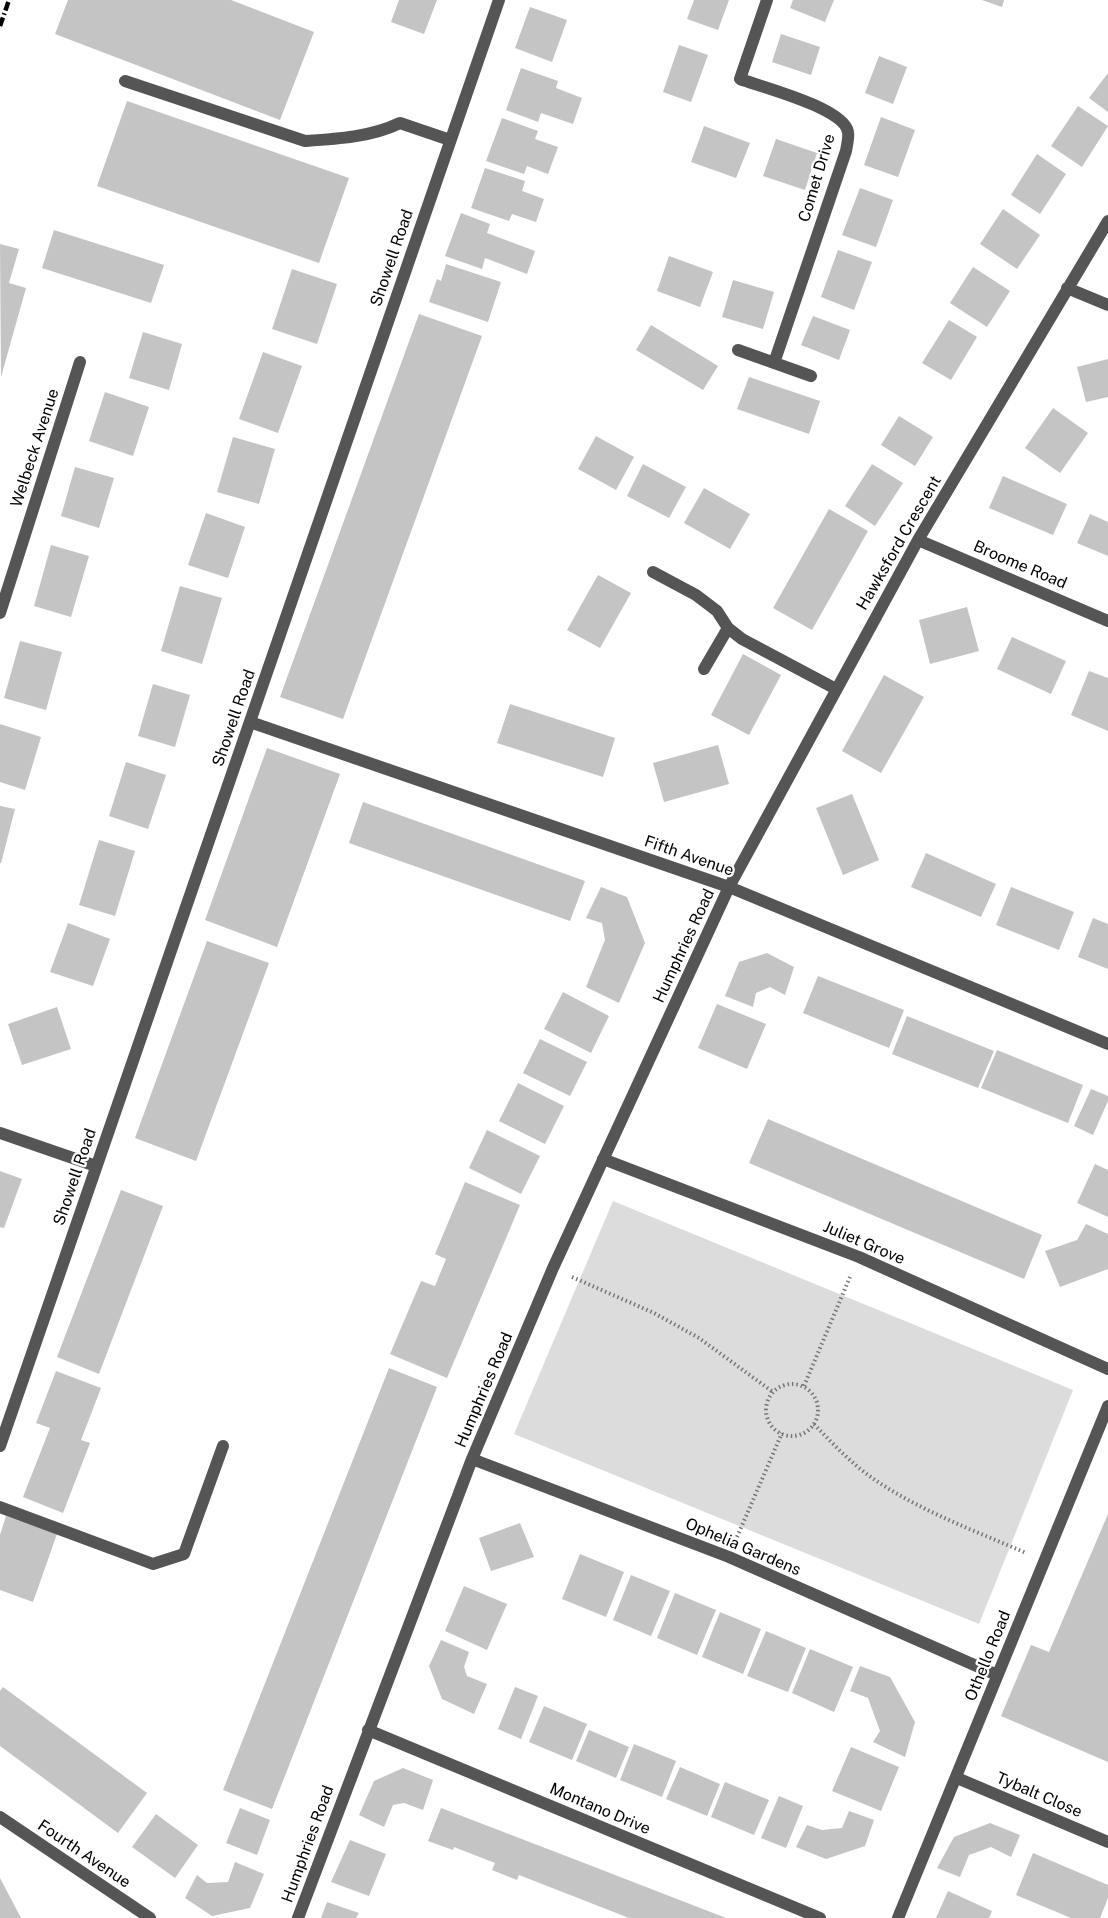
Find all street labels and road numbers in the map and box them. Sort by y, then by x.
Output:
street label: Comet Drive [795,132,839,224]
street label: Showell Road [366,207,418,309]
street label: Welbeck Avenue [7,386,63,510]
street label: Hawksford Crescent [853,472,945,614]
street label: Broome Road [970,537,1070,593]
street label: Showell Road [208,667,260,769]
street label: Fifth Avenue [642,832,736,880]
street label: Humphries Road [649,886,719,1006]
street label: Showell Road [49,1126,101,1228]
street label: Juliet Grove [820,1217,908,1269]
street label: Humphries Road [451,1329,517,1451]
street label: Ophelia Gardens [682,1514,804,1580]
street label: Othello Road [961,1608,1015,1704]
street label: Tybalt Close [993,1768,1085,1822]
street label: Montano Drive [547,1779,653,1839]
street label: Humphries Road [278,1783,338,1905]
street label: Fourth Avenue [34,1816,134,1892]

